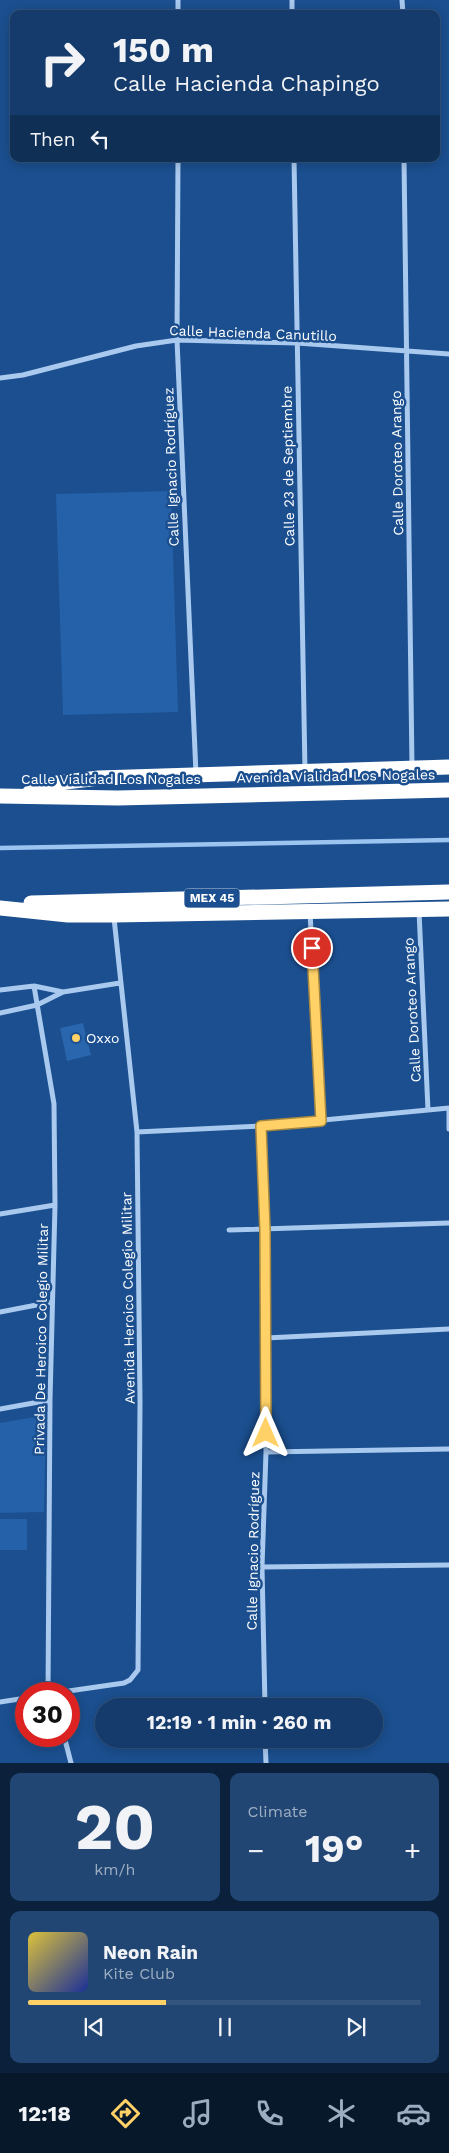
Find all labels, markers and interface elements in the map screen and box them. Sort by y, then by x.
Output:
text: 150 m [113,29,214,71]
icon: right [30,30,95,95]
text: Calle Hacienda Chapingo [113,71,380,96]
icon: left [86,125,114,153]
text: Then [30,128,76,151]
street label: Calle Hacienda Canutillo [169,322,337,344]
street label: Calle 23 de Septiembre [279,386,297,546]
street label: Calle Ignacio Rodríguez [160,387,182,547]
street label: Calle Doroteo Arango [388,390,406,536]
street label: Avenida Vialidad Los Nogales [237,766,435,786]
street label: Calle Vialidad Los Nogales [21,771,201,787]
road number: MEX 45 [184,888,240,908]
pin [291,927,333,969]
icon: arrive [298,934,326,962]
street label: Calle Doroteo Arango [400,937,424,1083]
place label: Oxxo [86,1030,119,1046]
marker: Oxxo [70,1032,82,1044]
street label: Avenida Heroico Colegio Militar [118,1191,138,1404]
street label: Privada De Heroico Colegio Militar [31,1223,51,1455]
position arrow [239,1406,291,1458]
street label: Calle Ignacio Rodríguez [244,1471,262,1631]
speed limit sign: 30 [15,1682,80,1747]
text: 12:19 · 1 min · 260 m [147,1711,331,1734]
text: 20 [74,1789,155,1865]
text: Climate [248,1802,308,1821]
text: 19° [305,1827,364,1871]
text: − [248,1834,264,1867]
text: + [404,1834,421,1867]
text: km/h [94,1860,135,1879]
text: Neon Rain [103,1941,198,1964]
text: Kite Club [103,1964,175,1983]
icon: previous [80,2013,108,2041]
icon: pause [211,2013,239,2041]
icon: next [342,2013,370,2041]
icon: directions [108,2096,143,2131]
icon: music [180,2096,215,2131]
icon: phone [252,2096,287,2131]
icon: climate [324,2096,359,2131]
icon: car [396,2096,431,2131]
text: 12:18 [18,2101,71,2126]

